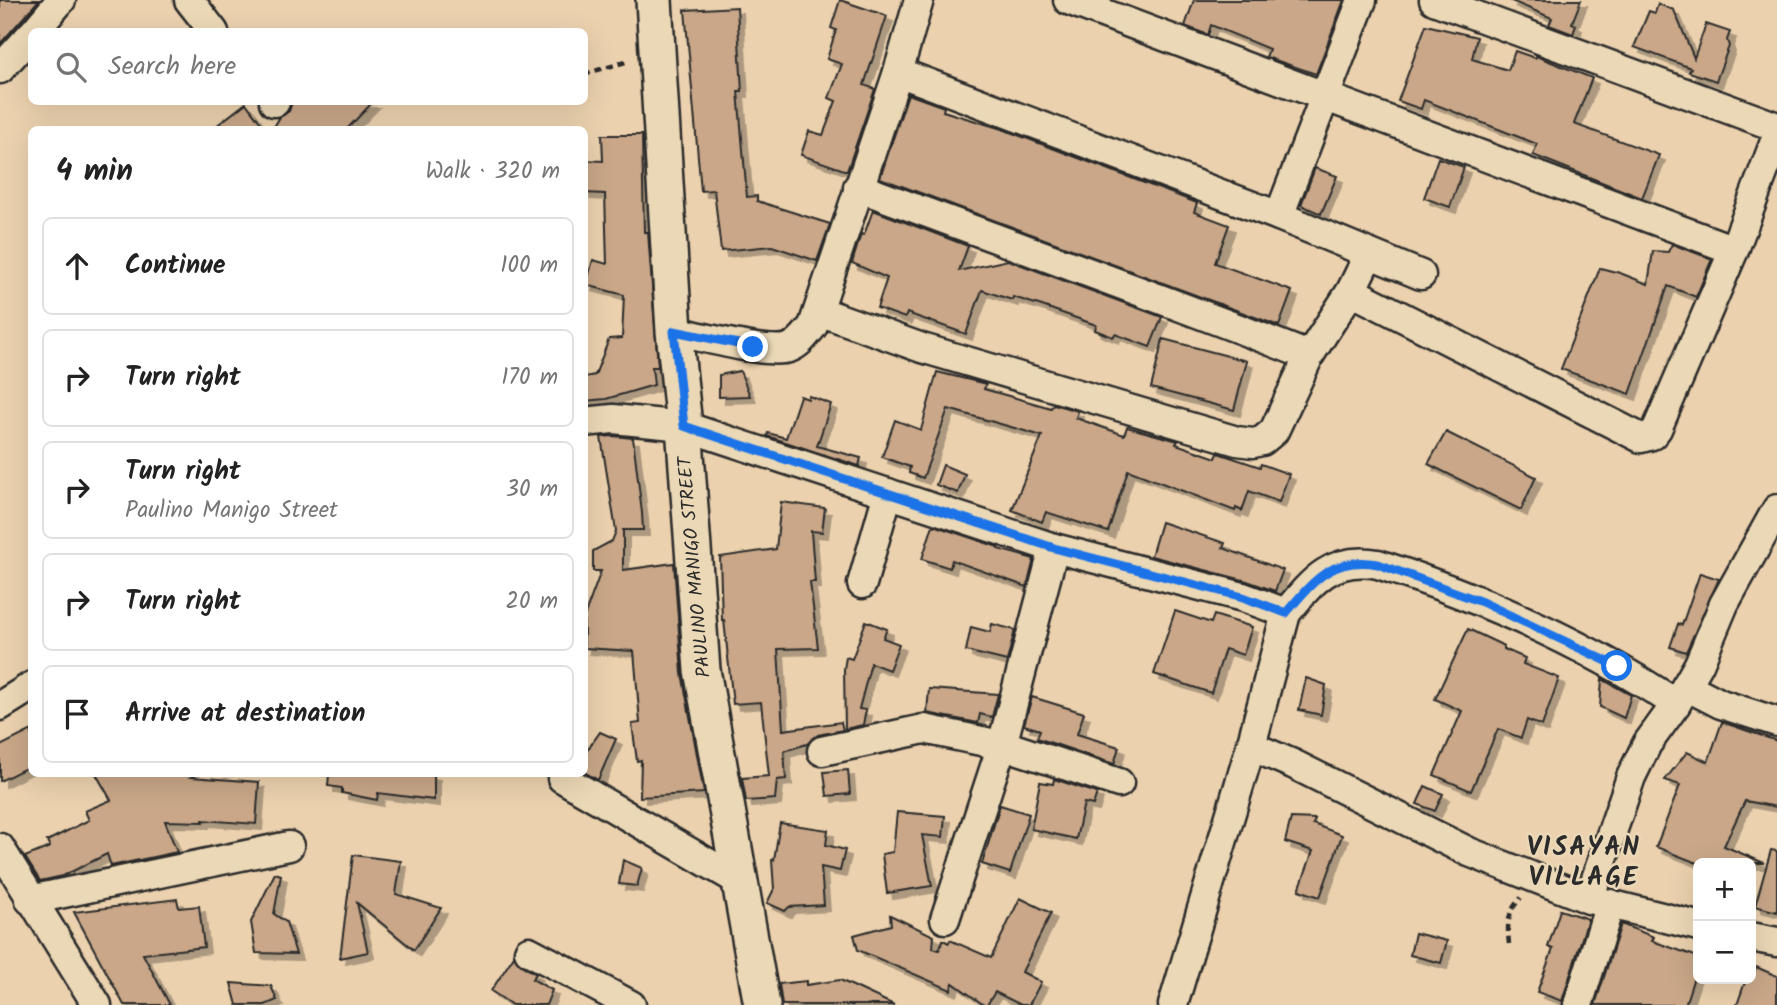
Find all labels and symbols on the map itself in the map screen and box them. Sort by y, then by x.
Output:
route end [737,331,768,362]
street label: PAULINO MANIGO STREET [670,454,720,679]
route start [1601,650,1632,681]
district label: VISAYAN VILLAGE [1527,827,1641,899]

